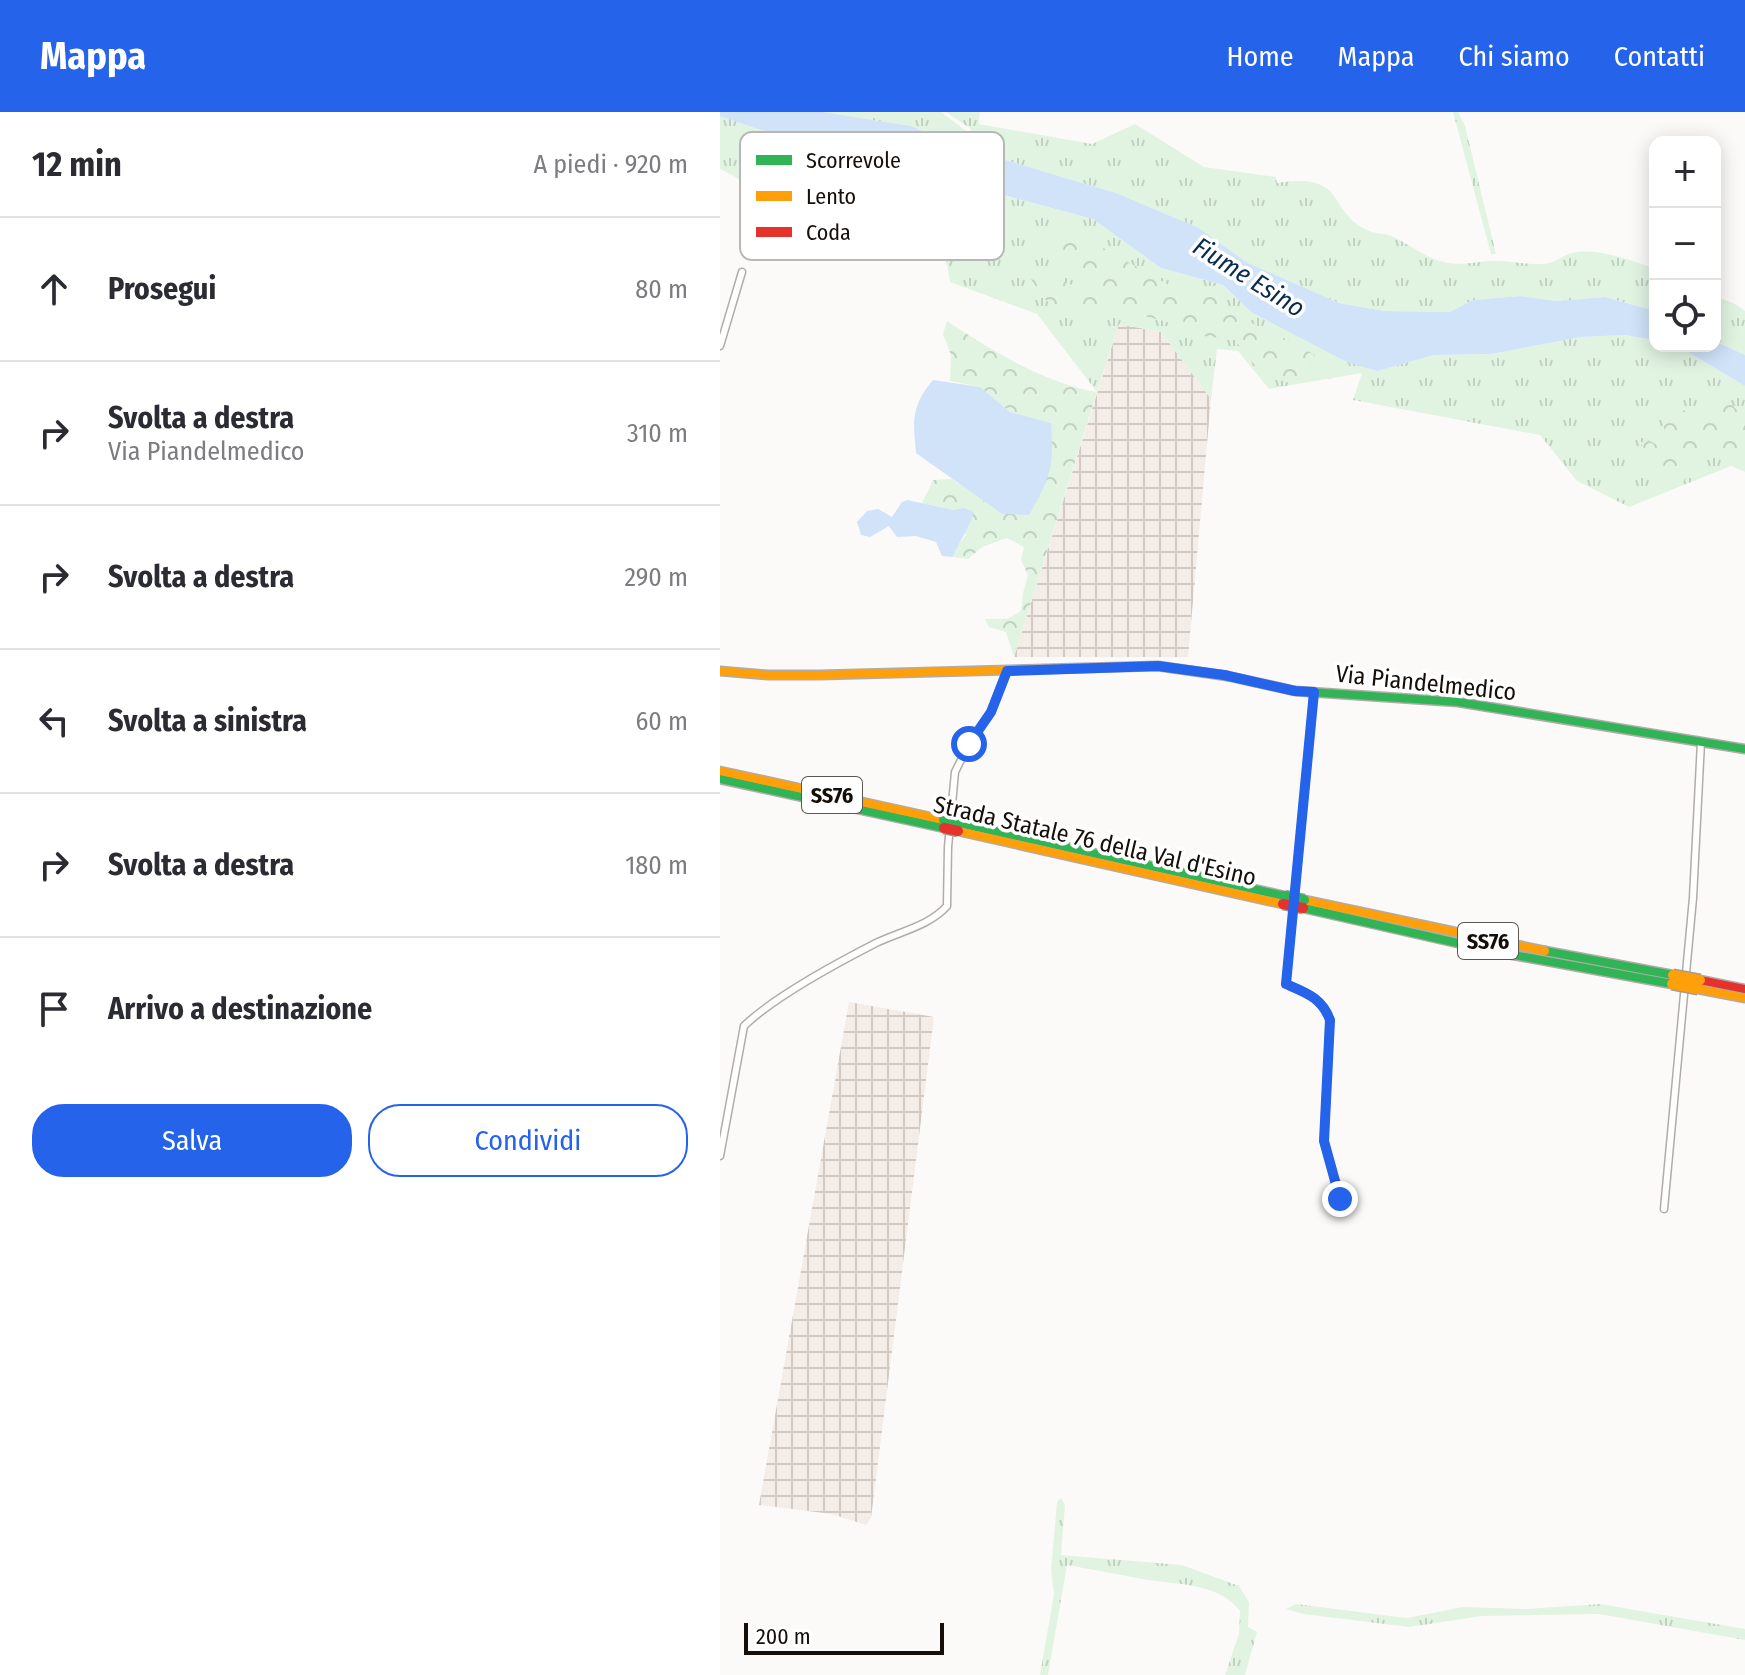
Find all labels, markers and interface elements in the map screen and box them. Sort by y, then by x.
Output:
text: Mappa [40,33,146,79]
text: Home [1227,40,1294,73]
text: Mappa [1338,40,1414,73]
text: Chi siamo [1458,40,1570,73]
text: Contatti [1614,40,1705,73]
legend [740,132,1004,260]
map controls [1649,136,1721,352]
button: + [1649,136,1721,208]
text: 12 min [32,144,122,185]
text: Scorrevole [806,147,901,174]
text: A piedi · 920 m [533,149,688,180]
text: Lento [806,183,856,210]
button: − [1649,208,1721,280]
text: Coda [806,219,851,246]
water label: Fiume Esino [1187,231,1310,324]
icon: ahead [32,267,76,311]
text: Prosegui [108,271,216,307]
text: 80 m [635,274,688,305]
button: locate [1649,280,1721,352]
text: Svolta a destra [108,400,294,436]
icon: right [32,411,76,455]
text: 310 m [627,418,688,449]
text: Via Piandelmedico [108,436,305,467]
icon: right [32,555,76,599]
text: Svolta a destra [108,559,294,595]
text: 290 m [624,562,688,593]
street label: Via Piandelmedico [1334,660,1518,706]
icon: left [32,699,76,743]
text: Svolta a sinistra [108,703,307,739]
text: 60 m [635,706,688,737]
route start [951,726,987,762]
road number: SS76 [802,777,862,813]
street label: Strada Statale 76 della Val d'Esino [931,790,1259,892]
icon: right [32,843,76,887]
text: Svolta a destra [108,847,294,883]
text: 180 m [625,850,688,881]
road number: SS76 [1458,923,1518,959]
icon: arrive [32,987,76,1031]
text: Arrivo a destinazione [108,991,372,1027]
button: Salva [32,1104,352,1177]
button: Condividi [368,1104,688,1177]
route end [1322,1181,1358,1217]
scale bar [744,1619,944,1655]
text: 200 m [756,1623,811,1650]

